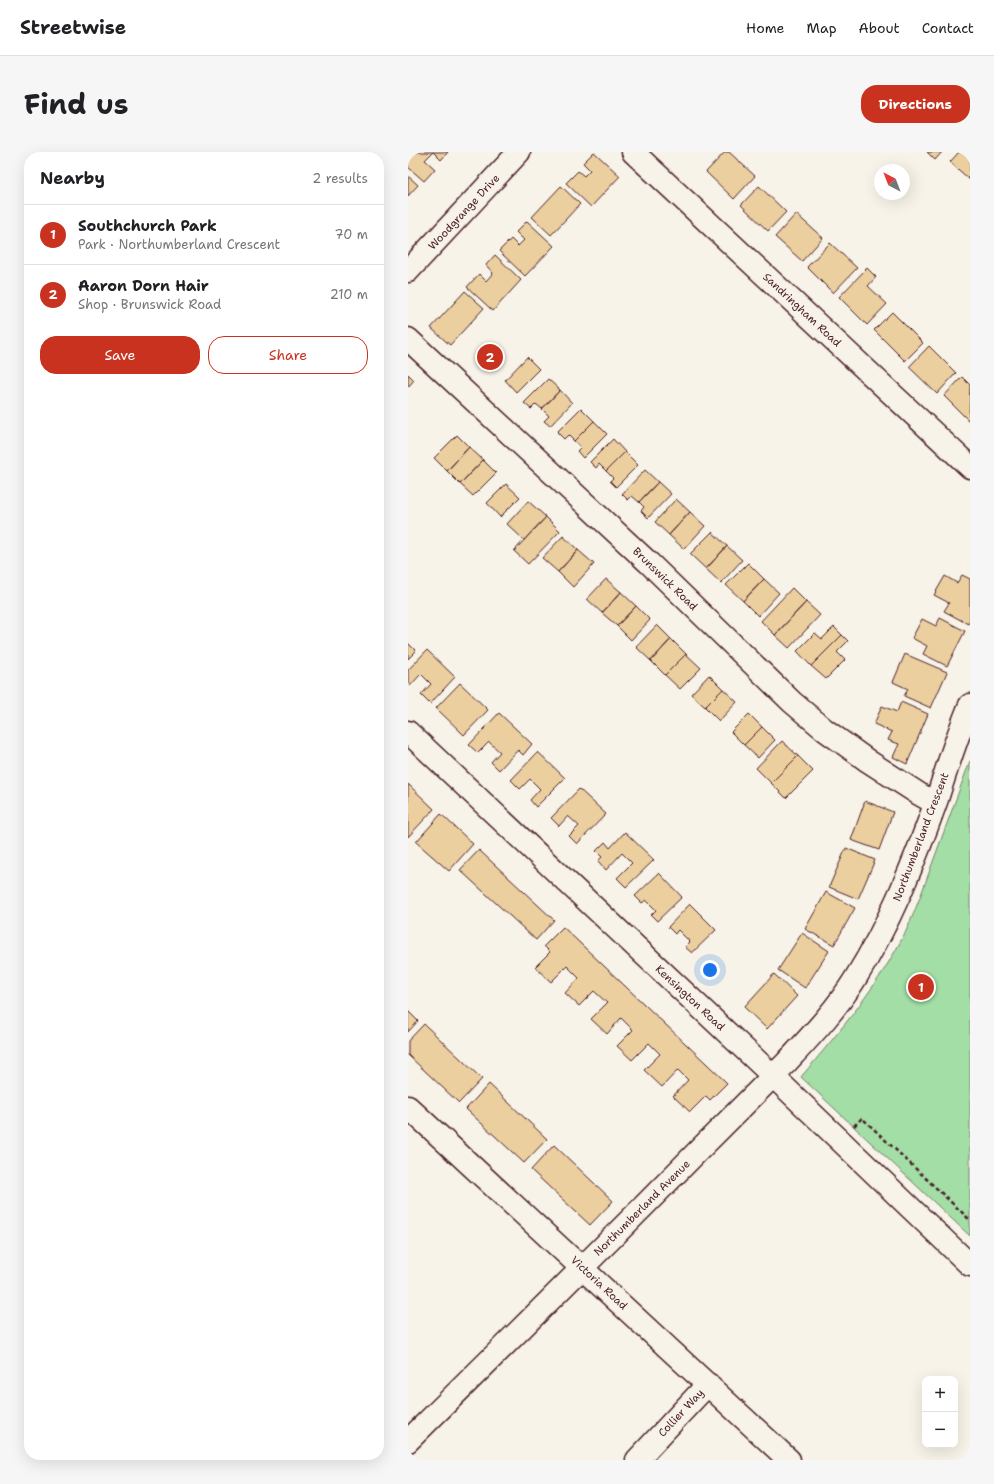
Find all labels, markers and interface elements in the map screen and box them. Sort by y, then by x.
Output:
text: Streetwise [20,15,126,40]
text: Home [746,19,785,37]
text: Map [807,19,837,37]
text: About [859,19,900,37]
text: Contact [922,19,974,37]
text: Find us [24,85,129,123]
button: Directions [861,85,970,123]
north arrow [874,164,910,200]
text: Nearby [40,167,105,189]
text: 2 results [312,170,368,187]
street label: Woodgrange Drive [425,171,503,253]
text: Southchurch Park [78,216,217,236]
text: 1 [50,226,56,243]
text: 70 m [334,226,368,243]
text: Park · Northumberland Crescent [78,236,280,253]
street label: Sandringham Road [760,270,844,350]
text: Aaron Dorn Hair [78,276,209,296]
text: 2 [48,286,58,303]
text: 210 m [330,286,368,303]
text: Shop · Brunswick Road [78,296,221,313]
button: Save [40,336,200,374]
button: Share [208,336,368,374]
pin: 2 [477,342,503,372]
street label: Brunswick Road [629,544,701,614]
street label: Northumberland Crescent [889,770,953,904]
your location [700,960,720,980]
street label: Kensington Road [652,962,728,1034]
pin: 1 [908,972,934,1002]
street label: Northumberland Avenue [591,1157,693,1259]
street label: Victoria Road [567,1253,631,1313]
map controls [922,1376,958,1448]
button: + [922,1376,958,1412]
street label: Collier Way [655,1386,707,1440]
button: − [922,1412,958,1448]

